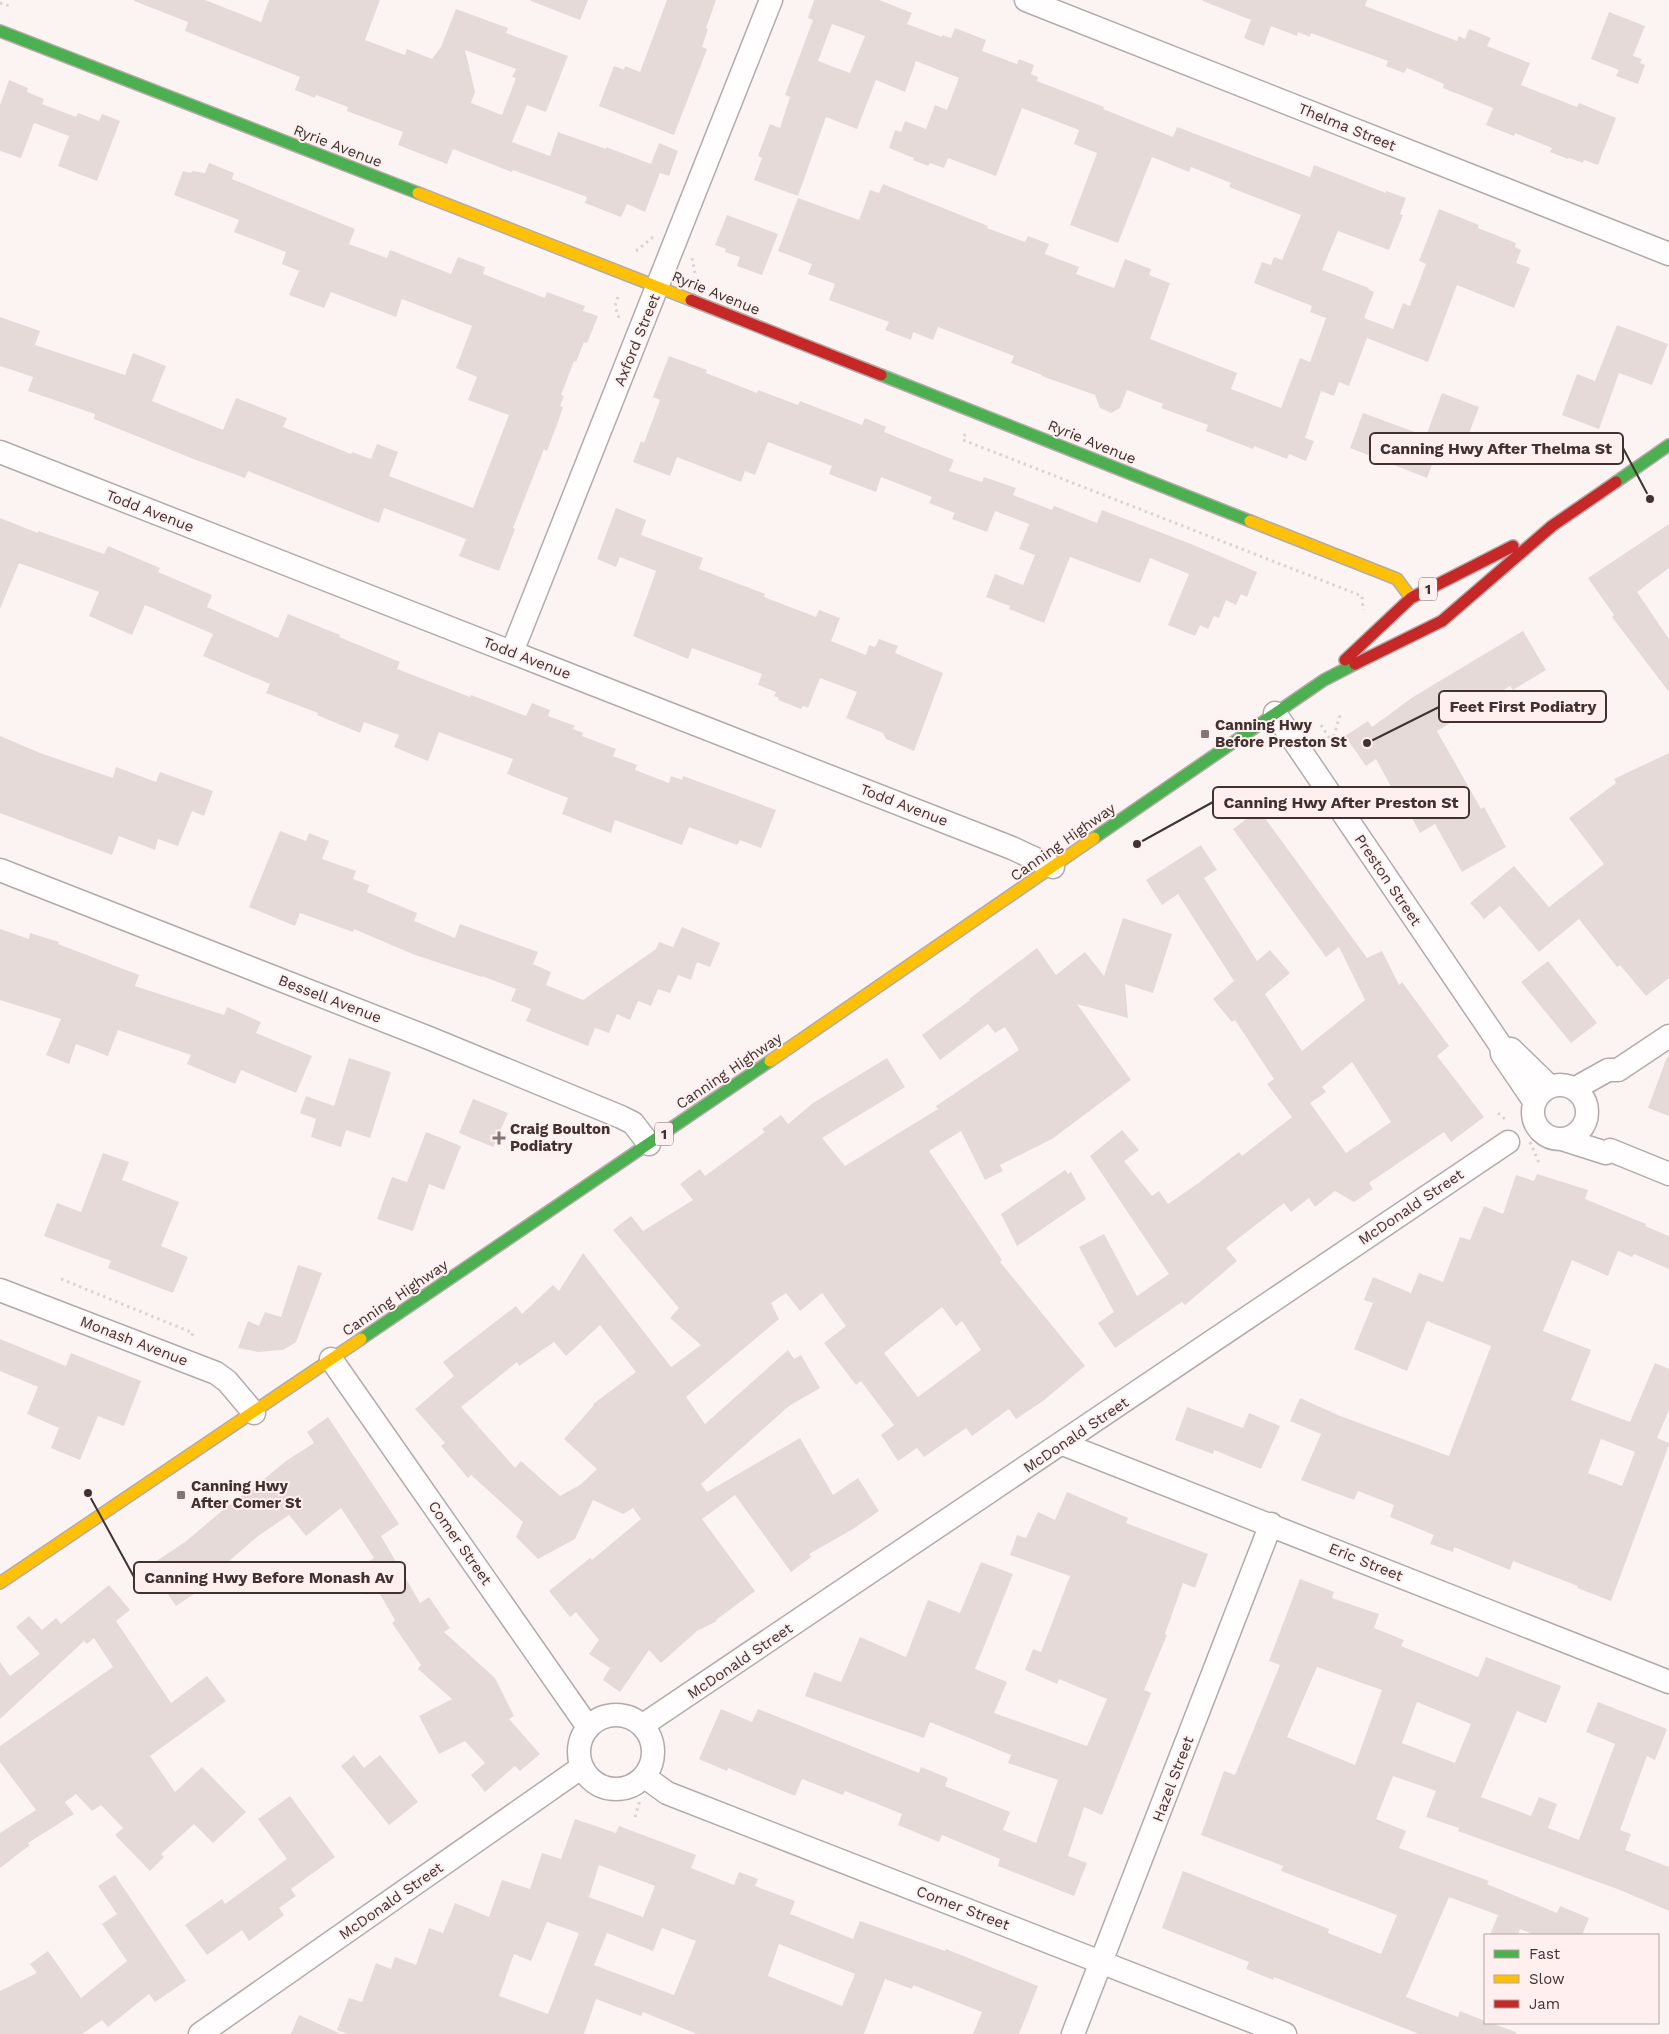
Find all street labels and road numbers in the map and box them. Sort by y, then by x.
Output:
street label: Thelma Street [1295,99,1399,155]
street label: Ryrie Avenue [291,121,385,171]
street label: Ryrie Avenue [669,267,763,319]
street label: Axford Street [610,290,664,389]
street label: Ryrie Avenue [1045,416,1139,468]
street label: Todd Avenue [103,486,197,536]
road number: 1 [1419,578,1437,600]
street label: Todd Avenue [480,633,574,683]
street label: Todd Avenue [857,780,951,830]
street label: Canning Highway [1007,799,1119,885]
street label: Preston Street [1351,831,1426,930]
street label: Bessell Avenue [276,971,384,1027]
street label: Canning Highway [673,1029,786,1113]
road number: 1 [655,1122,673,1146]
street label: McDonald Street [1355,1165,1468,1249]
street label: Canning Highway [339,1256,452,1340]
street label: Monash Avenue [77,1312,191,1370]
street label: McDonald Street [1020,1393,1133,1477]
street label: Comer Street [424,1498,496,1589]
street label: Eric Street [1326,1539,1406,1585]
street label: McDonald Street [684,1619,797,1703]
street label: Hazel Street [1148,1733,1198,1824]
street label: McDonald Street [335,1858,447,1944]
street label: Comer Street [914,1882,1013,1934]

